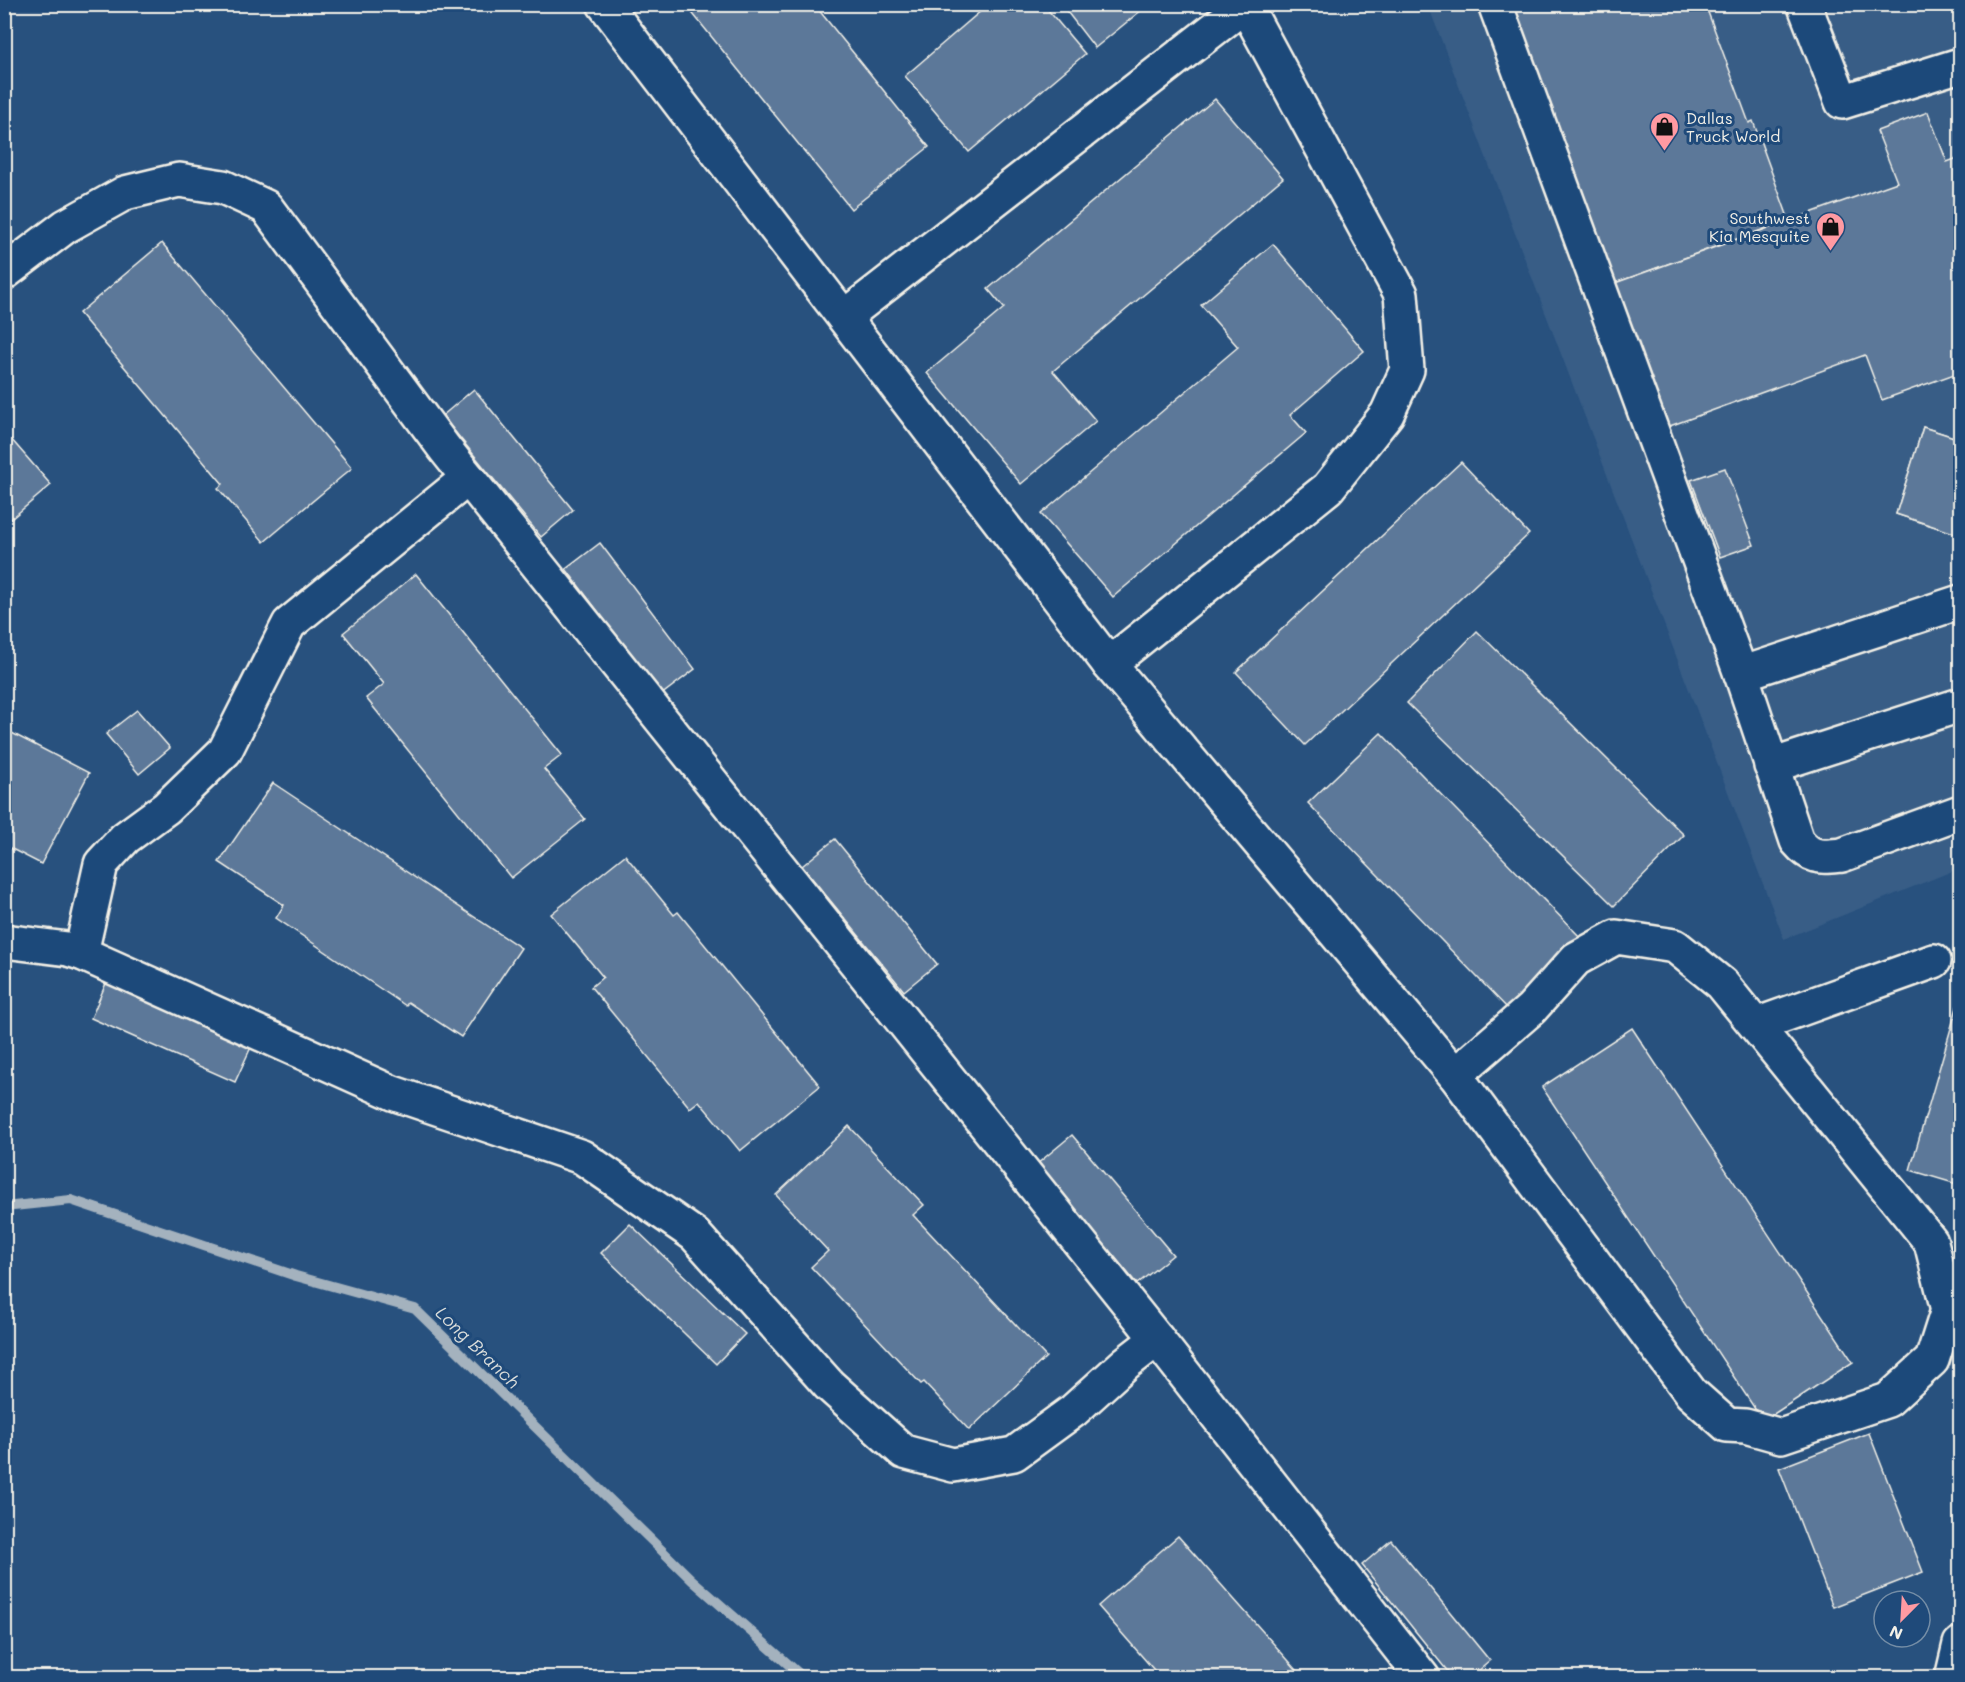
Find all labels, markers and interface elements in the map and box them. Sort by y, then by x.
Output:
place label: Dallas Truck World [1686,107,1780,146]
shop icon: Dallas Truck World [1649,110,1681,152]
place label: Southwest Kia Mesquite [1709,207,1810,246]
shop icon: Southwest Kia Mesquite [1815,210,1847,252]
water label: Long Branch [431,1301,525,1393]
north arrow [1872,1589,1932,1649]
text: N [1886,1621,1906,1645]

